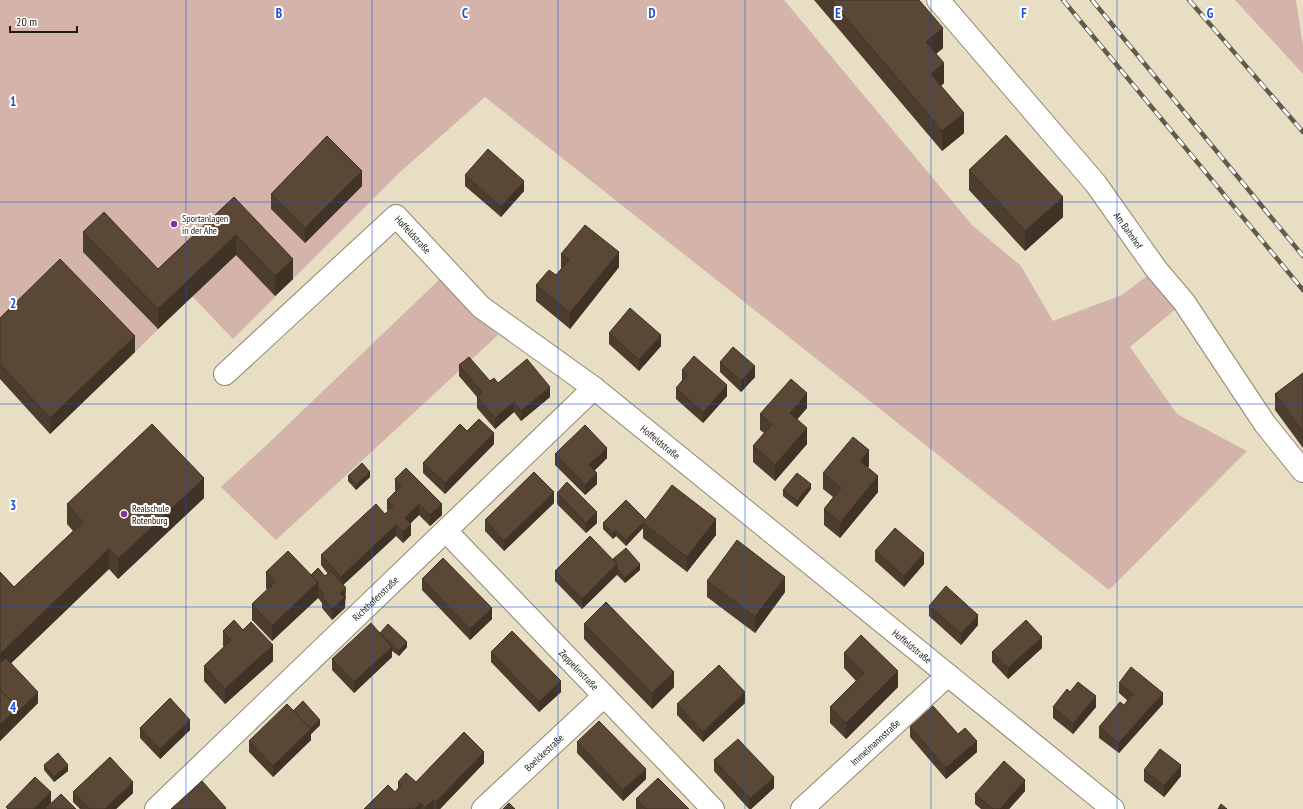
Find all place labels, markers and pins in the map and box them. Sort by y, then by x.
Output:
place label: Sportanlagen in der Ahe [182,212,228,237]
marker: Sportanlagen in der Ahe [169,219,179,229]
place label: Realschule Rotenburg [132,502,169,527]
marker: Realschule Rotenburg [119,509,129,519]

